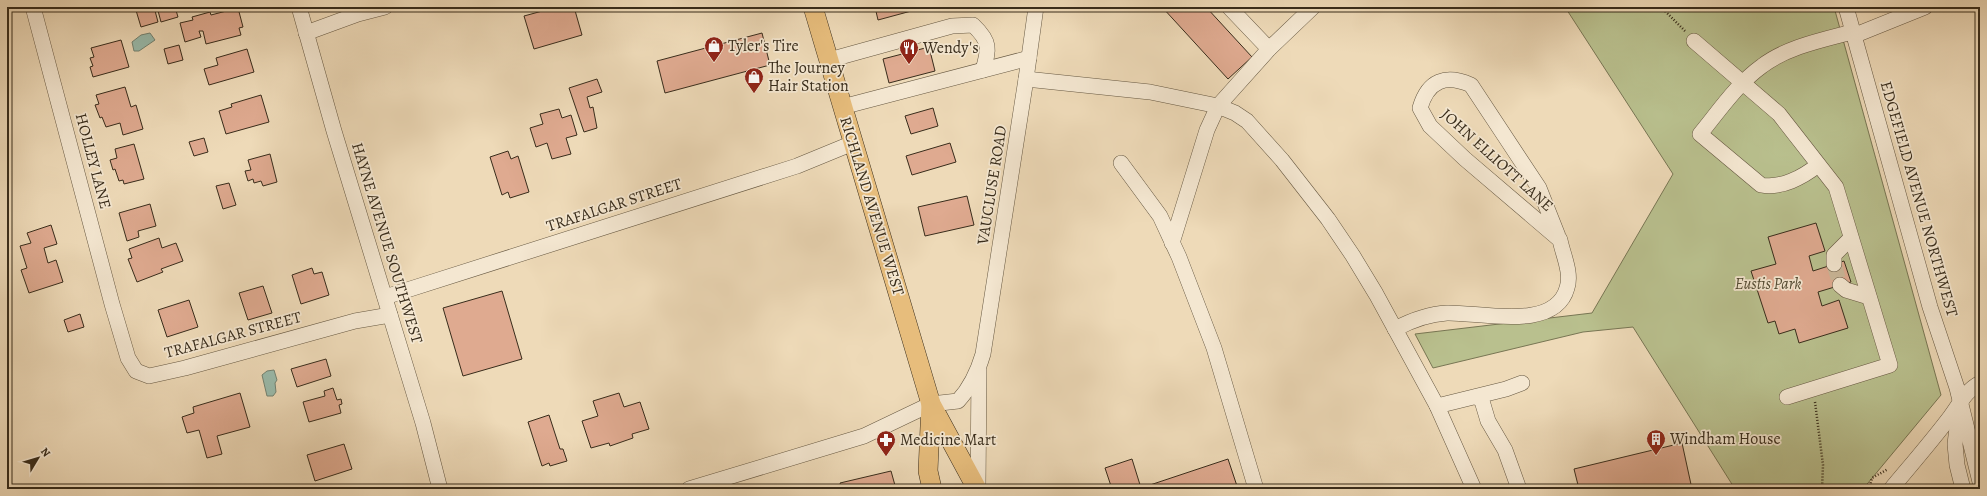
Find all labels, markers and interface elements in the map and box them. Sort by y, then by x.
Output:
shop icon: Tyler's Tire [703,35,725,63]
place label: Tyler's Tire [728,35,799,57]
restaurant icon: Wendy's [898,37,920,65]
place label: Wendy's [922,37,979,59]
place label: The Journey Hair Station [768,57,849,97]
shop icon: The Journey Hair Station [743,66,765,94]
street label: EDGEFIELD AVENUE NORTHWEST [1875,79,1963,320]
street label: JOHN ELLIOTT LANE [1436,104,1558,216]
street label: HOLLEY LANE [70,111,116,211]
street label: RICHLAND AVENUE WEST [834,114,910,298]
street label: VAUCLUSE ROAD [972,124,1012,247]
street label: HAYNE AVENUE SOUTHWEST [346,140,428,346]
street label: TRAFALGAR STREET [544,173,685,237]
park label: Eustis Park [1735,273,1801,295]
street label: TRAFALGAR STREET [162,306,304,364]
building icon: Windham House [1645,428,1667,456]
place label: Windham House [1669,428,1781,450]
pharmacy icon: Medicine Mart [875,429,897,457]
place label: Medicine Mart [900,429,996,451]
north arrow [18,438,58,478]
text: N [37,444,54,460]

